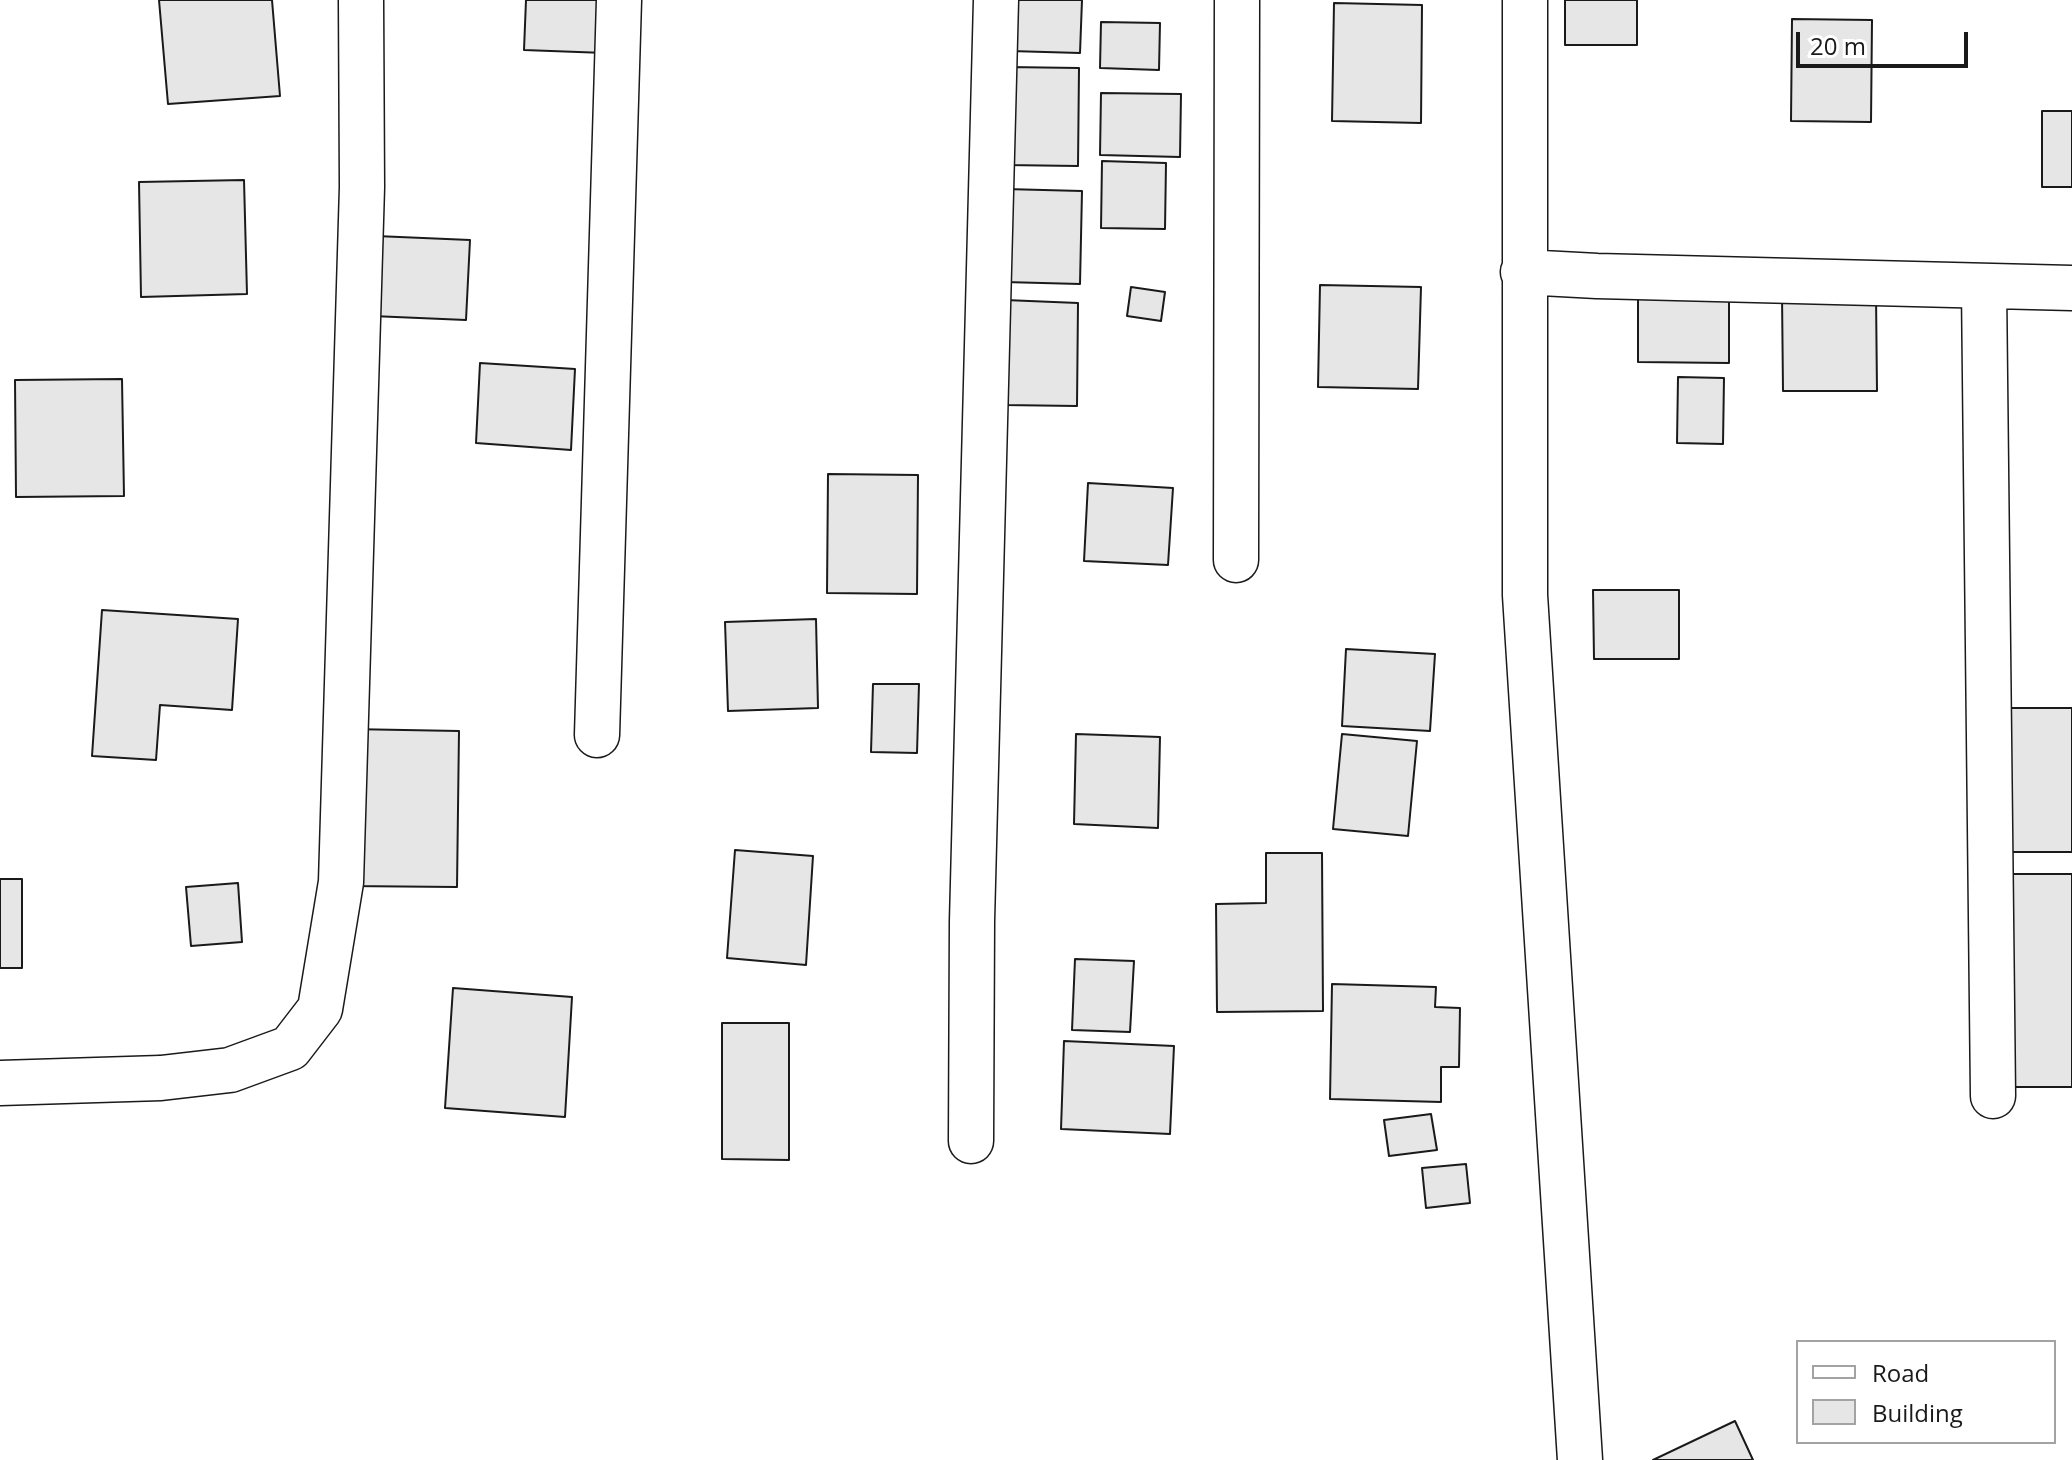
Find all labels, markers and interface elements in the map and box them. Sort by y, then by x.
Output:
scale bar [1800,16,1972,66]
text: 20 m [1810,29,1866,62]
legend [1796,1340,2056,1444]
text: Road [1872,1356,1929,1389]
text: Building [1872,1396,1963,1429]

